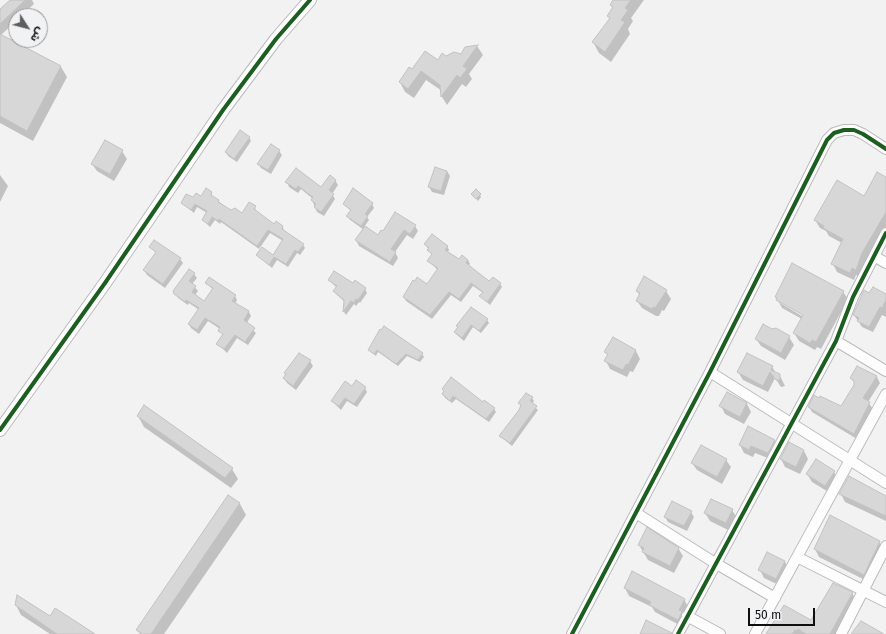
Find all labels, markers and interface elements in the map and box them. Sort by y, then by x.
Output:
north arrow [8,8,48,48]
text: ش [28,25,47,45]
scale bar [750,600,817,626]
text: 50 m [755,608,781,622]

